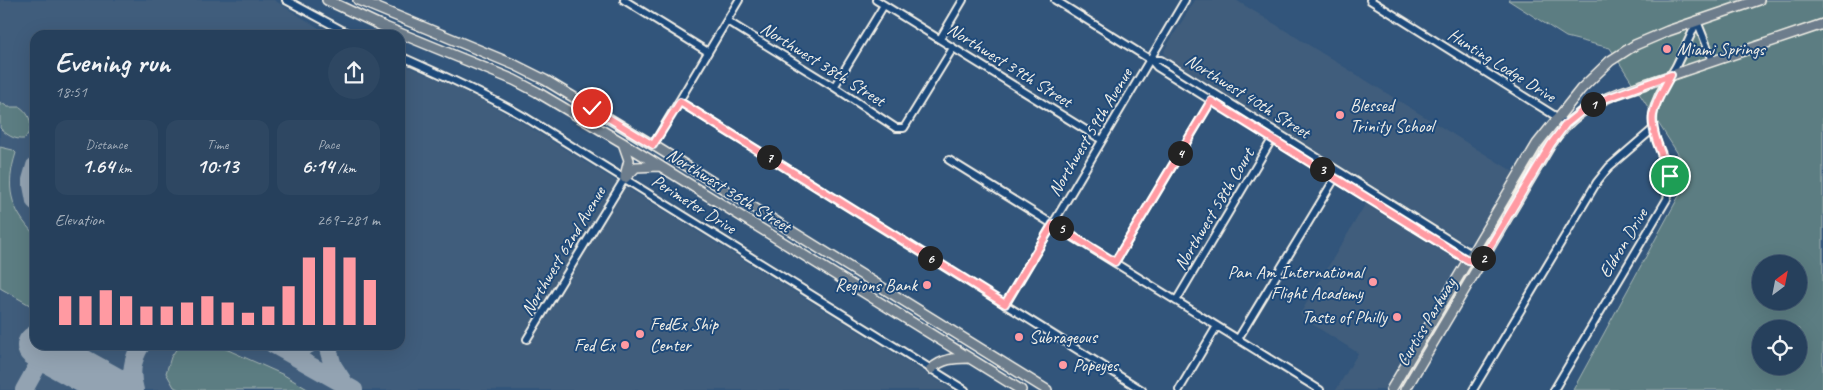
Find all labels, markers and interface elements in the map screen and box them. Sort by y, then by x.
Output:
street label: Northwest 38th Street [757,17,891,112]
street label: Northwest 39th Street [944,18,1078,113]
street label: Hunting Lodge Drive [1444,23,1561,107]
place label: Miami Springs [1677,38,1766,60]
marker: Miami Springs [1661,43,1673,55]
text: Evening run [55,45,170,80]
button: share [328,47,380,99]
street label: Northwest 40th Street [1182,49,1316,144]
street label: Northwest 59th Avenue [1043,63,1137,200]
text: 18:51 [55,82,87,102]
pin [571,87,613,129]
pin: 1 [1580,92,1606,116]
icon: check [578,94,606,122]
place label: Blessed Trinity School [1350,94,1437,137]
text: 1 [1590,96,1597,113]
marker: Blessed Trinity School [1334,109,1346,121]
text: Distance [86,136,127,153]
text: Time [207,136,228,153]
text: Pace [318,136,339,153]
pin: 4 [1168,140,1192,166]
street label: Northwest 58th Court [1169,142,1260,274]
street label: Northwest 36th Street [663,143,797,238]
pin: 7 [756,144,782,170]
text: 4 [1177,145,1184,162]
text: 7 [766,149,773,166]
text: 1.64 [81,153,114,179]
text: 10:13 [197,153,238,179]
text: 6:14 [301,153,334,179]
pin [1649,155,1691,197]
pin: 3 [1310,156,1334,182]
text: km [114,160,132,177]
text: /km [334,160,356,177]
text: 3 [1319,161,1326,178]
icon: arrive [1656,162,1684,190]
street label: Perimeter Drive [648,169,741,239]
street label: Northwest 62nd Avenue [516,182,611,319]
street label: Eldron Drive [1594,203,1653,282]
text: Elevation [55,210,104,230]
text: 269–281 m [317,210,380,230]
pin: 5 [1048,216,1074,240]
text: 5 [1058,220,1065,237]
pin: 6 [918,246,942,270]
pin: 2 [1470,246,1496,270]
text: 6 [927,250,934,267]
text: 2 [1480,250,1487,267]
north arrow [1752,255,1808,310]
map controls [1752,255,1807,375]
place label: Pan Am International Flight Academy [1228,261,1366,304]
street label: Curtiss Parkway [1391,272,1462,370]
place label: Regions Bank [835,274,918,296]
marker: Pan Am International Flight Academy [1367,276,1379,288]
marker: Regions Bank [921,279,933,291]
place label: Taste of Philly [1302,306,1389,328]
marker: Taste of Philly [1391,311,1403,323]
place label: FedEx Ship Center [650,313,719,356]
button: locate [1752,320,1807,375]
place label: Subrageous [1029,326,1099,348]
marker: FedEx Ship Center [634,328,646,340]
marker: Subrageous [1013,331,1025,343]
place label: Fed Ex [574,334,617,356]
marker: Fed Ex [619,339,631,351]
place label: Popeyes [1073,354,1120,376]
marker: Popeyes [1057,359,1069,371]

